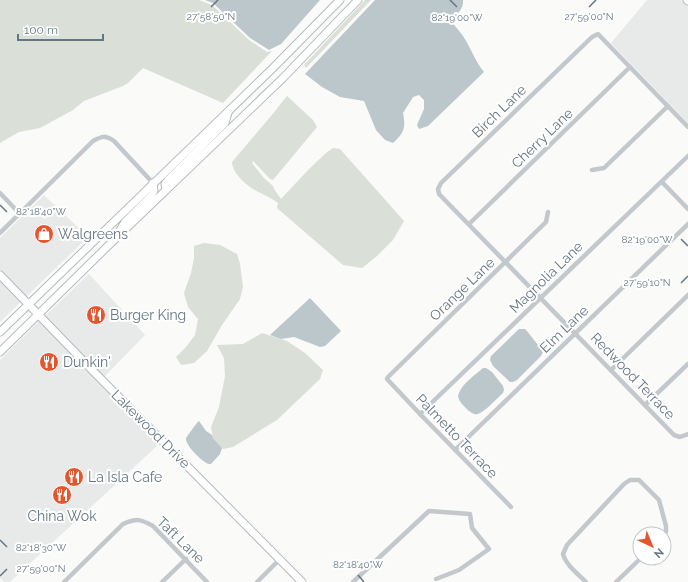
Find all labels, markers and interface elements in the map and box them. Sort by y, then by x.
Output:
text: 27°58'50"N [187,11,235,22]
text: 27°59'00"N [565,11,613,22]
text: 82°19'00"W [431,12,483,23]
scale bar [18,16,103,42]
text: 100 m [24,23,58,37]
street label: Birch Lane [469,81,529,141]
street label: Cherry Lane [508,105,576,171]
text: 82°18'40"W [16,206,67,217]
shop icon: Walgreens [33,223,55,245]
place label: Walgreens [58,226,128,242]
text: 82°19'00"W [621,234,673,245]
street label: Magnolia Lane [506,238,586,316]
street label: Orange Lane [426,254,498,324]
text: 27°59'10"N [623,277,671,288]
street label: Elm Lane [537,302,591,356]
restaurant icon: Burger King [85,304,107,326]
place label: Burger King [110,307,186,323]
street label: Redwood Terrace [588,329,678,423]
restaurant icon: Dunkin' [38,351,60,373]
place label: Dunkin' [63,354,111,370]
street label: Lakewood Drive [108,386,194,472]
street label: Palmetto Terrace [413,391,501,481]
restaurant icon: La Isla Cafe [63,466,85,488]
place label: La Isla Cafe [88,469,162,485]
restaurant icon: China Wok [51,484,73,506]
place label: China Wok [27,508,97,524]
street label: Taft Lane [154,514,208,566]
north arrow [632,526,672,566]
text: 82°18'30"W [16,542,67,553]
text: N [651,545,666,560]
text: 82°18'40"W [333,559,384,570]
text: 27°59'00"N [17,563,65,574]

